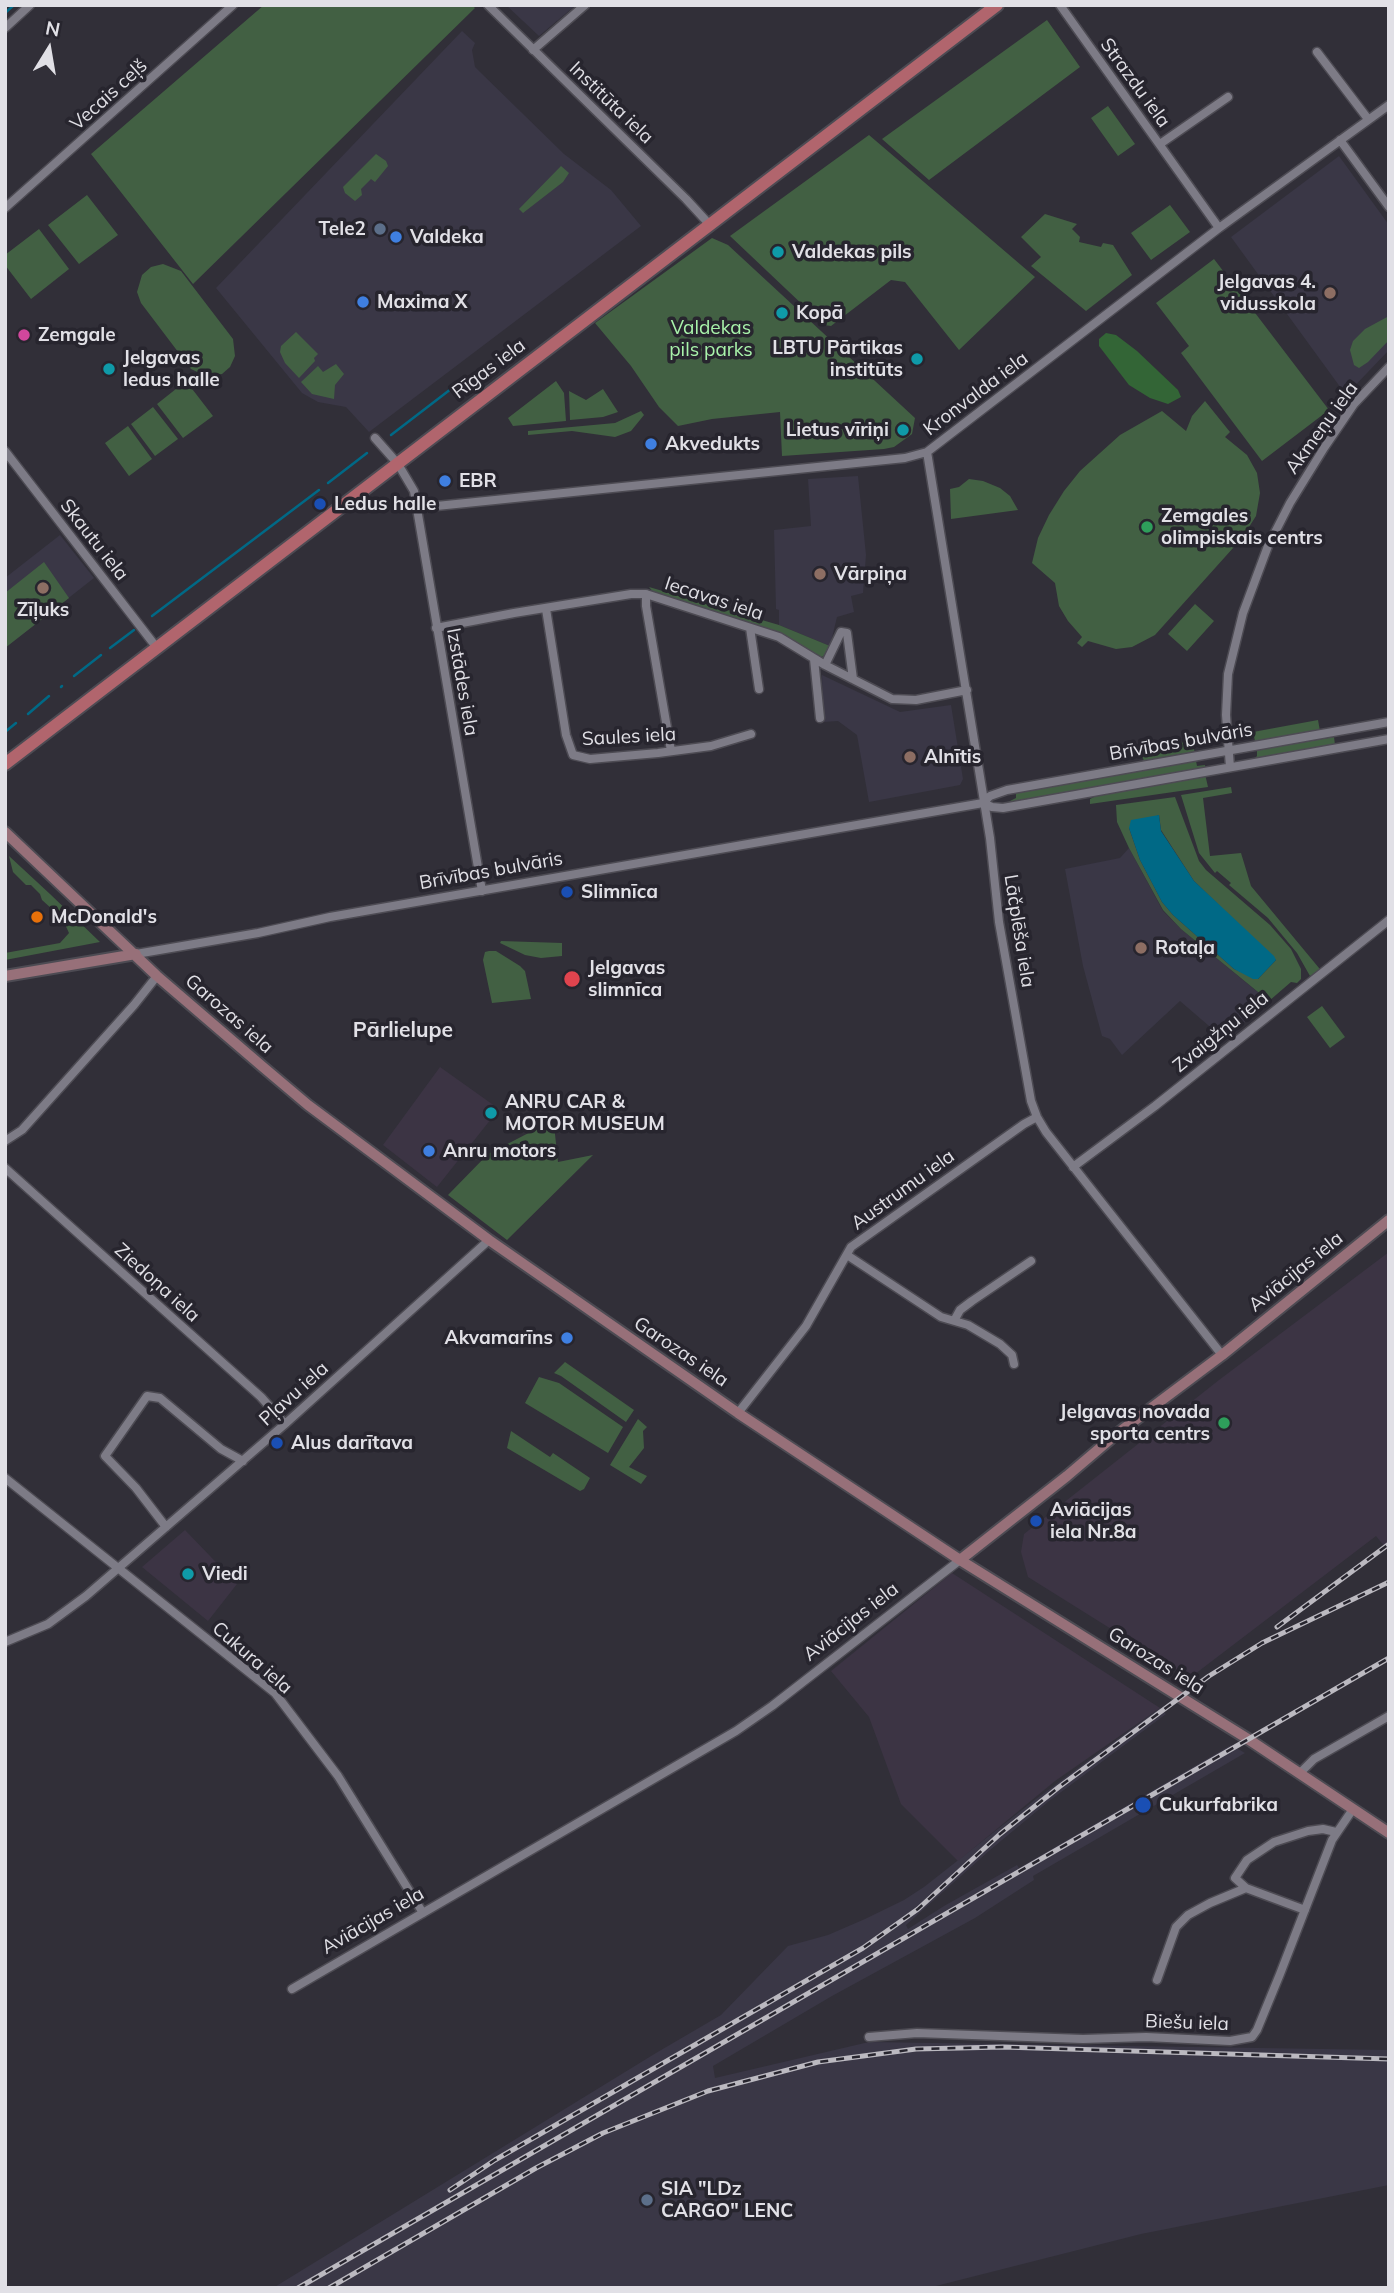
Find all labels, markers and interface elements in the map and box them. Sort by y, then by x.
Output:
north arrow [14,14,84,84]
text: N [44,15,62,42]
street label: Strazdu iela [1095,34,1175,132]
street label: Vecais ceļš [66,55,152,135]
street label: Institūta iela [564,57,658,149]
place label: Tele2 [319,218,366,240]
marker: Tele2 [372,221,388,237]
place label: Valdeka [410,226,484,248]
marker: Valdeka [388,229,404,245]
place label: Valdekas pils [792,241,912,263]
marker: Valdekas pils [770,244,786,260]
place label: Jelgavas 4. vidusskola [1217,271,1316,315]
marker: Jelgavas 4. vidusskola [1322,285,1338,301]
place label: Maxima X [377,291,468,313]
marker: Maxima X [355,294,371,310]
place label: Kopā [796,302,843,324]
marker: Kopā [774,305,790,321]
park label: Valdekas pils parks [669,317,753,361]
place label: Zemgale [38,324,116,346]
marker: Zemgale [16,327,32,343]
street label: Rīgas iela [448,334,530,404]
place label: LBTU Pārtikas institūts [772,337,903,381]
place label: Jelgavas ledus halle [123,347,220,391]
street label: Kronvalda iela [919,347,1033,441]
marker: LBTU Pārtikas institūts [909,351,925,367]
marker: Jelgavas ledus halle [101,361,117,377]
street label: Akmeņu iela [1281,377,1363,479]
place label: Lietus vīriņi [786,419,889,441]
marker: Lietus vīriņi [895,422,911,438]
place label: Akvedukts [665,433,760,455]
marker: Akvedukts [643,436,659,452]
place label: EBR [459,470,497,492]
marker: EBR [437,473,453,489]
place label: Ledus halle [334,493,436,515]
street label: Skautu iela [55,495,133,585]
marker: Ledus halle [312,496,328,512]
place label: Zemgales olimpiskais centrs [1161,505,1323,549]
marker: Zemgales olimpiskais centrs [1139,519,1155,535]
place label: Vārpiņa [834,563,907,585]
marker: Vārpiņa [812,566,828,582]
street label: Iecavas iela [662,572,766,626]
marker: Zīļuks [35,580,51,596]
place label: Zīļuks [17,599,69,621]
street label: Izstādes iela [441,626,483,738]
street label: Brīvības bulvāris [1107,718,1255,766]
street label: Saules iela [581,723,677,751]
place label: Alnītis [924,746,981,768]
marker: Alnītis [902,749,918,765]
street label: Brīvības bulvāris [417,847,565,895]
street label: Lāčplēša iela [999,873,1039,989]
place label: Slimnīca [581,881,658,903]
marker: Slimnīca [559,884,575,900]
place label: McDonald's [51,906,157,928]
marker: McDonald's [29,909,45,925]
place label: Rotaļa [1155,937,1215,959]
marker: Rotaļa [1133,940,1149,956]
place label: Jelgavas slimnīca [588,957,665,1001]
marker: Jelgavas slimnīca [562,969,582,989]
street label: Garozas iela [180,970,278,1058]
street label: Zvaigžņu iela [1169,987,1273,1077]
district label: Pārlielupe [353,1018,453,1044]
place label: ANRU CAR & MOTOR MUSEUM [505,1091,665,1135]
marker: ANRU CAR & MOTOR MUSEUM [483,1105,499,1121]
place label: Anru motors [443,1140,556,1162]
marker: Anru motors [421,1143,437,1159]
street label: Austrumu iela [847,1145,959,1235]
street label: Aviācijas iela [1244,1227,1348,1317]
street label: Ziedoņa iela [110,1239,204,1327]
street label: Garozas iela [629,1312,733,1392]
place label: Akvamarīns [444,1327,553,1349]
marker: Akvamarīns [559,1330,575,1346]
street label: Pļavu iela [255,1357,333,1431]
place label: Jelgavas novada sporta centrs [1060,1401,1210,1445]
marker: Jelgavas novada sporta centrs [1216,1415,1232,1431]
place label: Alus darītava [291,1432,413,1454]
marker: Alus darītava [269,1435,285,1451]
place label: Aviācijas iela Nr.8a [1050,1499,1137,1543]
marker: Aviācijas iela Nr.8a [1028,1513,1044,1529]
place label: Viedi [202,1563,248,1585]
marker: Viedi [180,1566,196,1582]
street label: Aviācijas iela [799,1578,903,1666]
street label: Cukura iela [207,1617,297,1699]
street label: Garozas iela [1104,1622,1208,1700]
place label: Cukurfabrika [1159,1794,1278,1816]
marker: Cukurfabrika [1133,1795,1153,1815]
street label: Aviācijas iela [318,1883,428,1959]
street label: Biešu iela [1145,2010,1229,2036]
place label: SIA "LDz CARGO" LENC [661,2178,793,2222]
marker: SIA "LDz CARGO" LENC [639,2192,655,2208]

